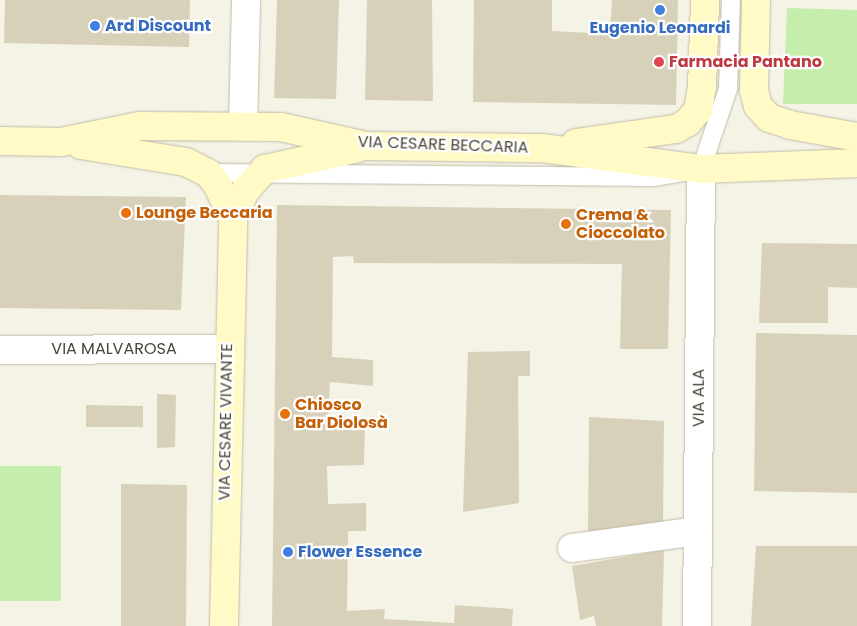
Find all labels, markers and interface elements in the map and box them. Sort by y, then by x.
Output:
marker: Eugenio Leonardi [654,4,666,16]
place label: Ard Discount [105,16,211,36]
place label: Eugenio Leonardi [589,18,731,38]
marker: Ard Discount [89,20,101,32]
place label: Farmacia Pantano [669,52,822,72]
marker: Farmacia Pantano [653,56,665,68]
street label: VIA CESARE BECCARIA [357,132,529,158]
place label: Lounge Beccaria [136,203,273,223]
place label: Crema & Cioccolato [576,205,665,243]
marker: Lounge Beccaria [120,207,132,219]
marker: Crema & Cioccolato [560,218,572,230]
street label: VIA MALVAROSA [51,339,177,359]
street label: VIA CESARE VIVANTE [215,343,237,501]
street label: VIA ALA [689,369,709,427]
place label: Chiosco Bar Diolosà [295,395,388,433]
marker: Chiosco Bar Diolosà [279,408,291,420]
place label: Flower Essence [298,542,422,562]
marker: Flower Essence [282,546,294,558]

